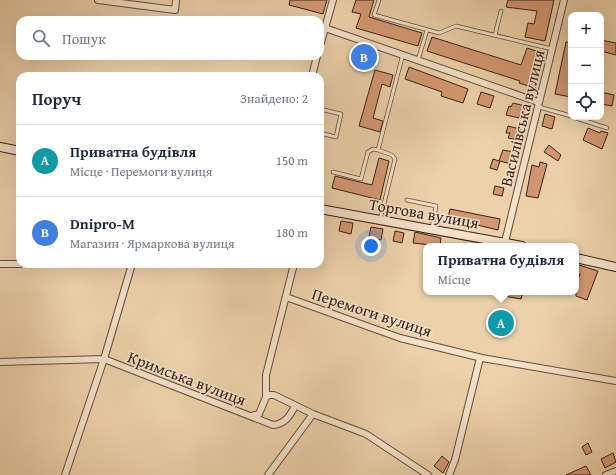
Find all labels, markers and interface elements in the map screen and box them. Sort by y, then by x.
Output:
map controls [568,12,604,120]
button: + [568,12,604,48]
search box [16,16,324,60]
icon: search [30,27,52,49]
text: Пошук [62,28,106,49]
pin: B [351,42,377,72]
street label: Василівська вулиця [493,47,551,189]
button: − [568,48,604,84]
button: locate [568,84,604,120]
text: Поруч [32,86,81,111]
text: Знайдено: 2 [240,89,308,108]
text: Приватна будівля [70,141,196,162]
text: A [41,151,49,170]
text: 150 m [276,151,308,170]
text: Місце · Перемоги вулиця [70,162,212,181]
street label: Торгова вулиця [367,192,481,234]
text: Dnipro-M [70,213,135,234]
text: B [41,223,49,242]
text: 180 m [276,223,308,242]
text: Магазин · Ярмаркова вулиця [70,234,235,253]
your location [361,236,381,256]
popup [423,243,579,295]
text: Приватна будівля [438,249,564,270]
text: Місце [438,270,471,289]
street label: Перемоги вулиця [309,281,435,343]
pin: A [488,308,514,338]
street label: Кримська вулиця [124,344,250,412]

